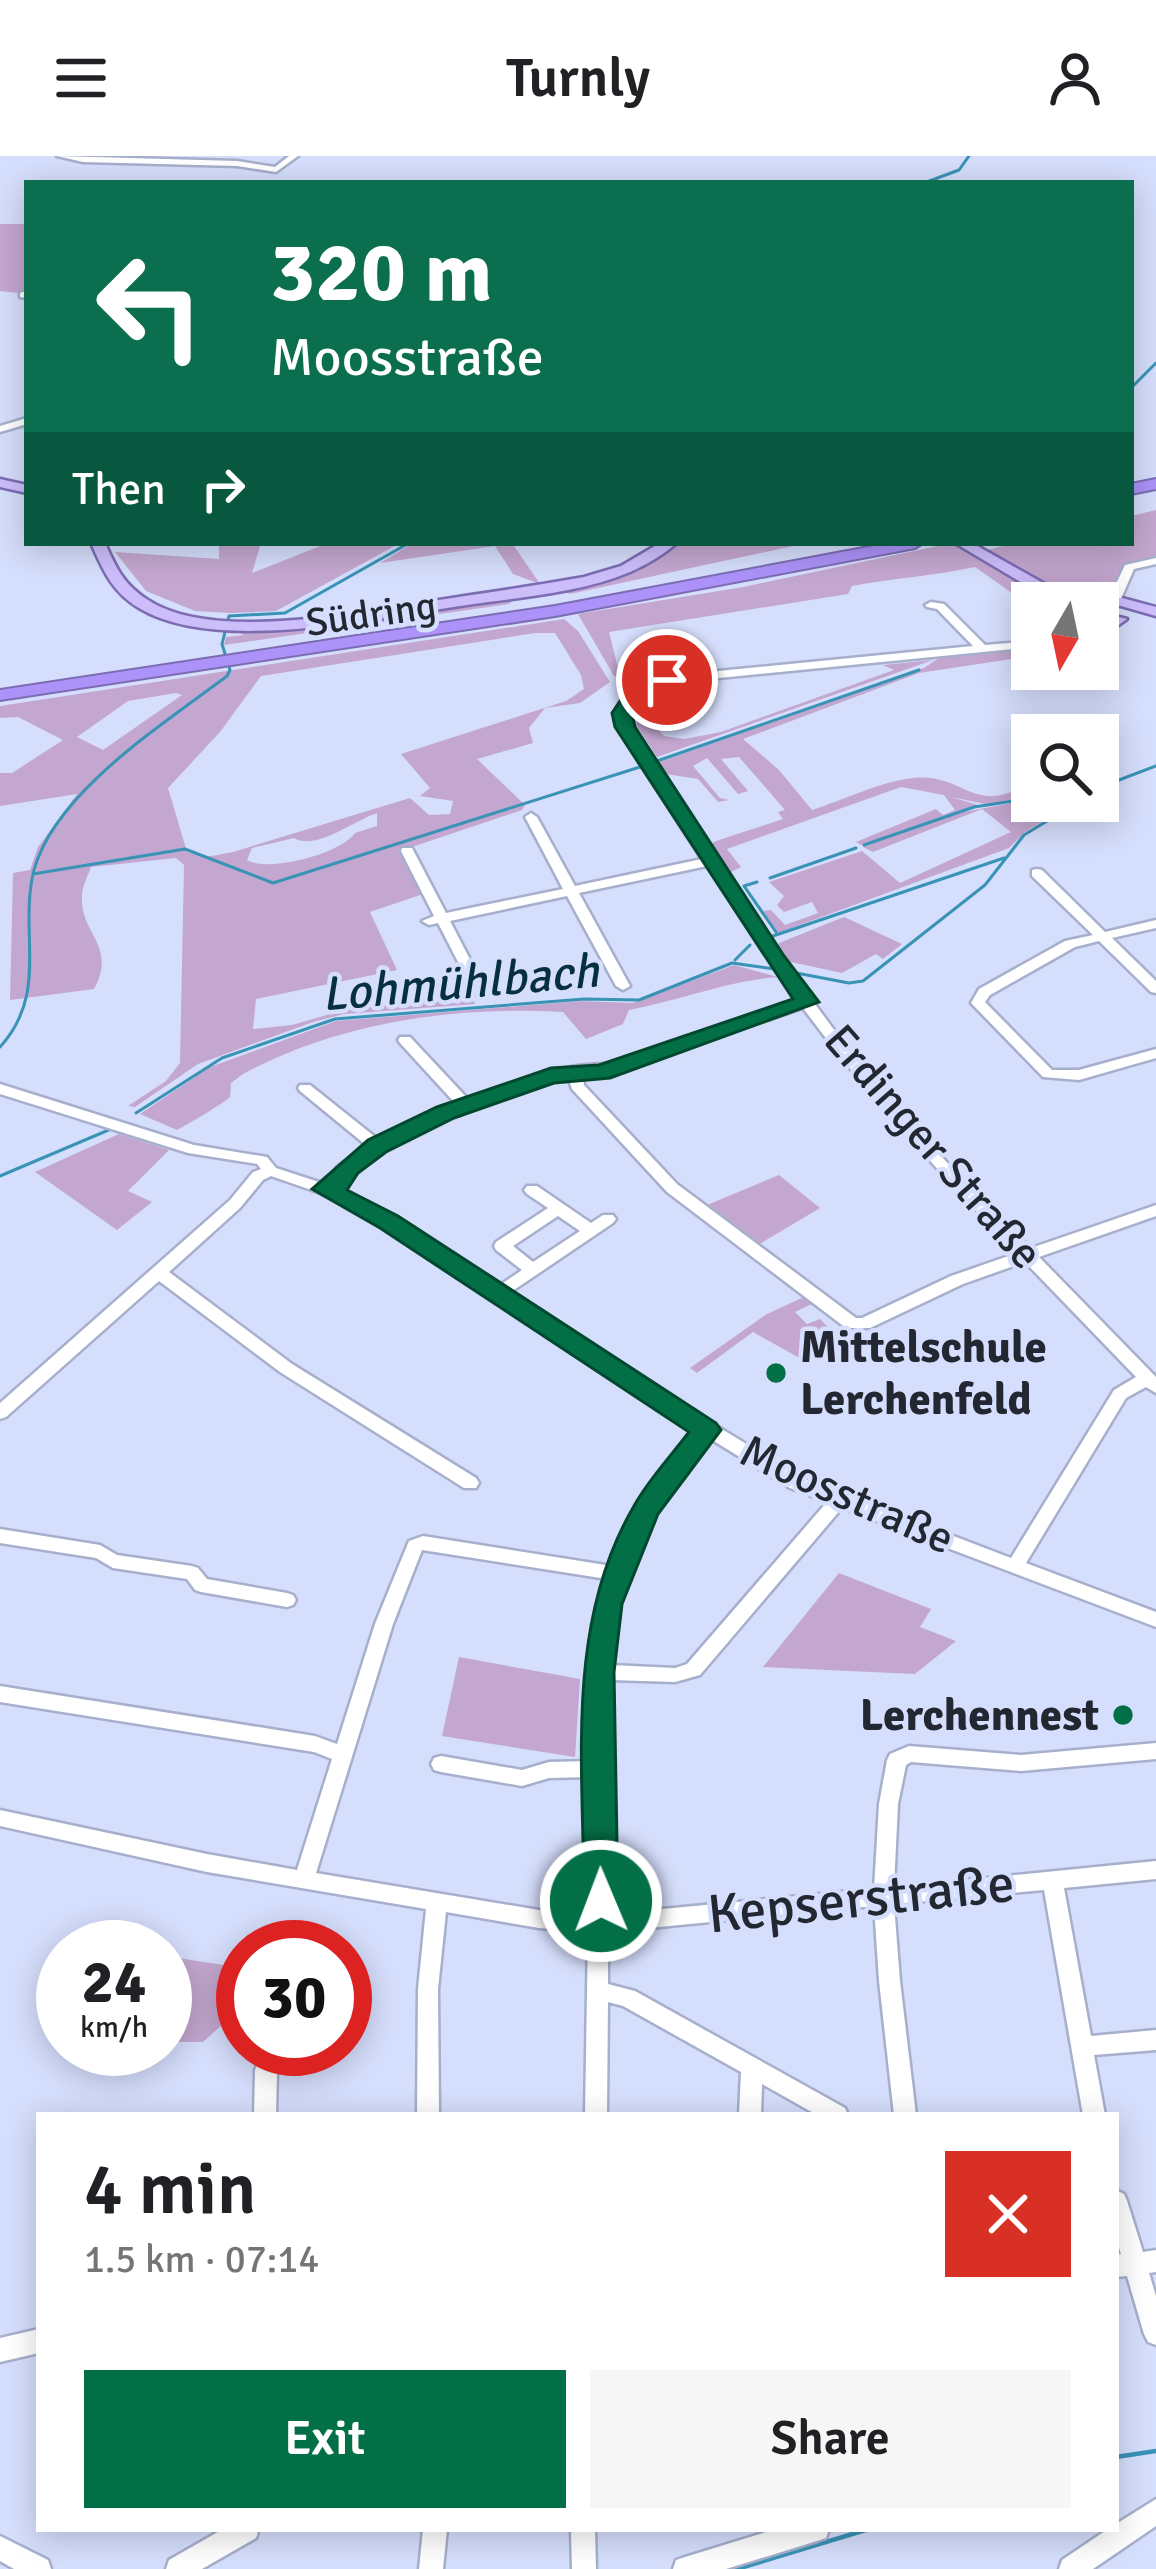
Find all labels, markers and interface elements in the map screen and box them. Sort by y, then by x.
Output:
icon: menu [48,45,114,111]
text: Turnly [506,45,650,112]
icon: person [1042,45,1108,111]
text: 320 m [270,221,492,325]
icon: left [72,228,228,384]
text: Moosstraße [270,324,544,391]
icon: right [190,456,256,522]
text: Then [72,462,166,517]
street label: Südring [303,581,439,647]
north arrow [1011,582,1119,690]
map controls [1011,582,1119,822]
pin [616,629,718,731]
icon: arrive [634,647,700,713]
button: search [1011,714,1119,822]
water label: Lohmühlbach [319,941,603,1024]
street label: Erdinger Straße [812,1014,1054,1280]
place label: Mittelschule Lerchenfeld [800,1320,1047,1427]
marker: Mittelschule Lerchenfeld [763,1360,789,1386]
street label: Moosstraße [732,1423,962,1567]
place label: Lerchennest [860,1688,1099,1743]
marker: Lerchennest [1110,1702,1136,1728]
position arrow [538,1838,664,1964]
street label: Kepserstraße [704,1850,1018,1948]
speed limit sign: 30 [216,1920,372,2076]
text: 24 [82,1946,146,2020]
text: km/h [80,2009,148,2046]
text: 4 min [84,2145,256,2234]
button: close [945,2151,1071,2277]
text: 1.5 km · 07:14 [84,2235,319,2283]
button: Exit [84,2370,566,2508]
button: Share [590,2370,1071,2508]

